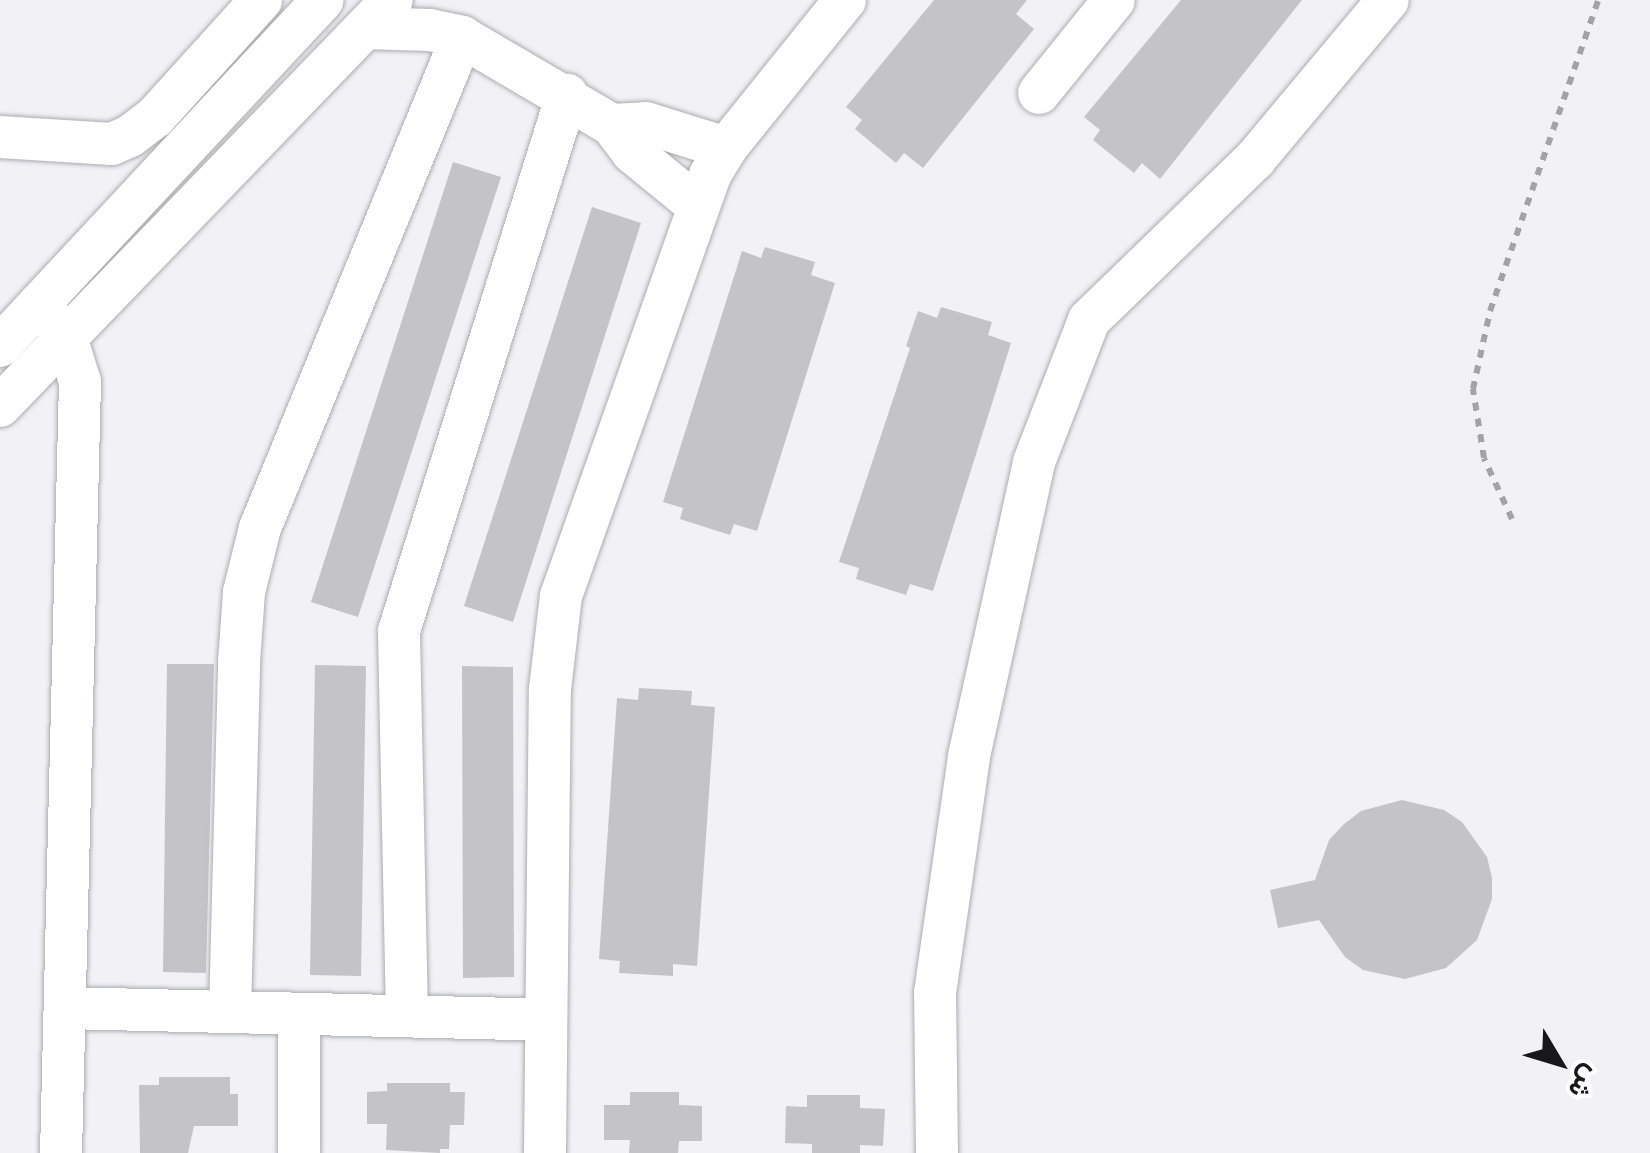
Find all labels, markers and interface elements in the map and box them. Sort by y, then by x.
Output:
north arrow [1510,1013,1610,1113]
text: ش [1562,1060,1605,1103]

